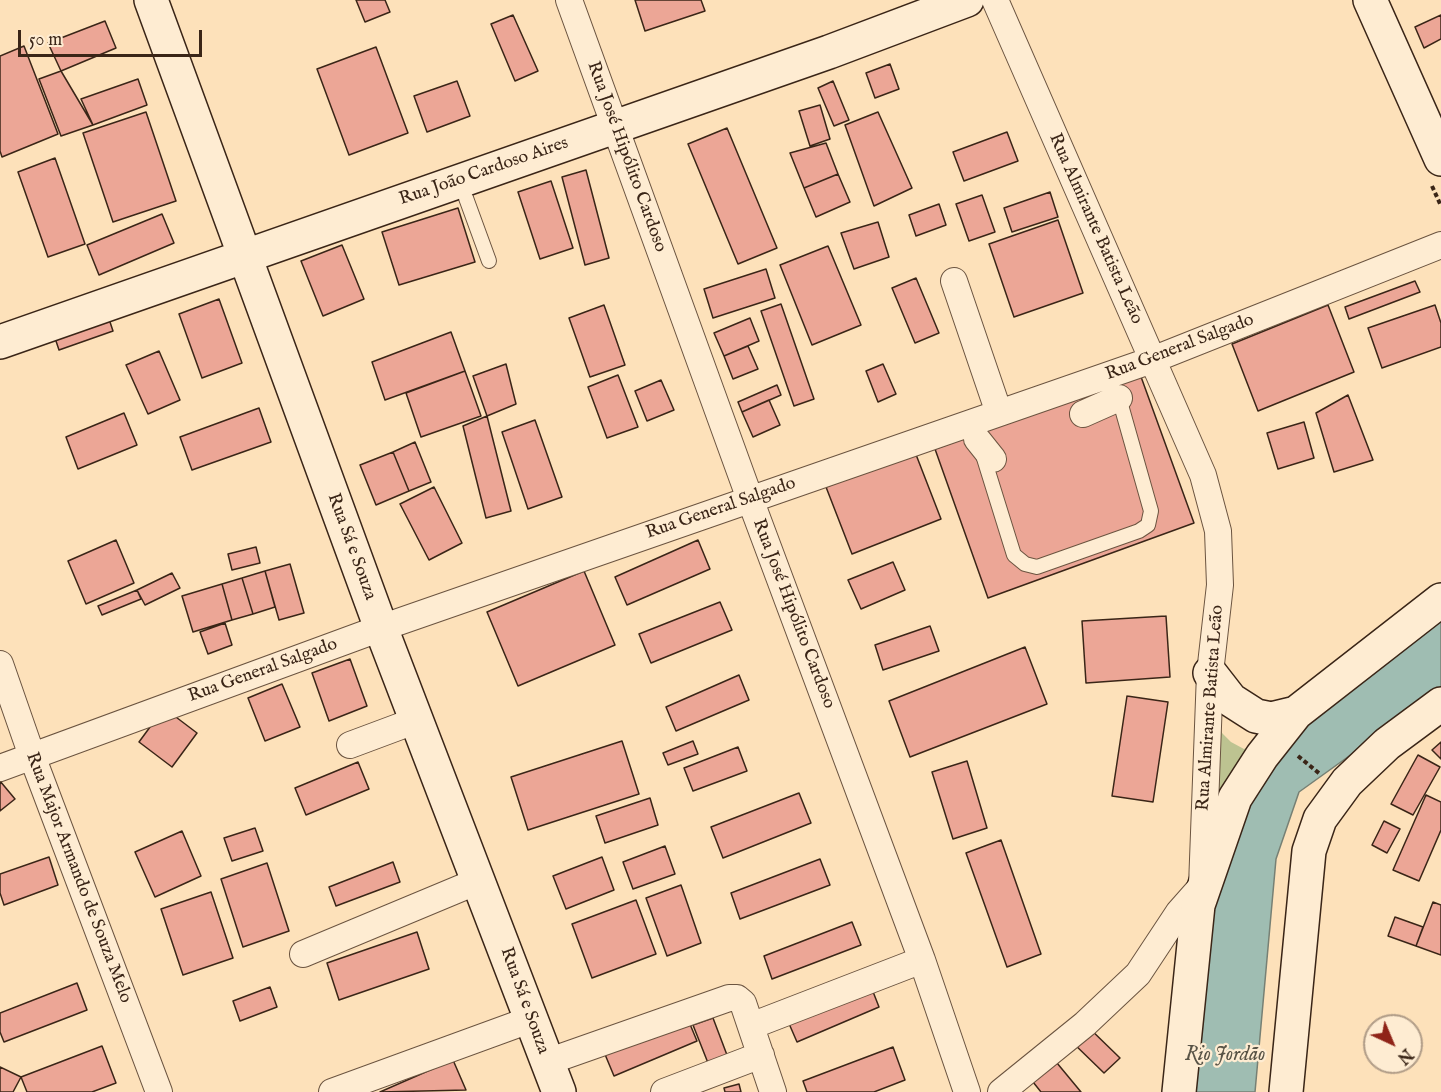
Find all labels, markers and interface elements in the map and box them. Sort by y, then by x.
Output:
scale bar [21,18,206,56]
text: 50 m [29,29,62,52]
street label: Rua José Hipólito Cardoso [581,59,671,255]
street label: Rua Almirante Batista Leão [1043,130,1147,328]
street label: Rua João Cardoso Aires [397,133,571,211]
street label: Rua General Salgado [1103,310,1257,386]
street label: Rua General Salgado [643,473,799,545]
street label: Rua Sá e Souza [322,491,380,603]
street label: Rua José Hipólito Cardoso [747,516,839,712]
street label: Rua Almirante Batista Leão [1193,604,1229,812]
street label: Rua General Salgado [185,634,341,708]
street label: Rua Major Armando de Souza Melo [20,750,136,1006]
street label: Rua Sá e Souza [495,945,553,1057]
north arrow [1363,1014,1423,1074]
water label: Rio Jordão [1185,1044,1265,1068]
text: N [1392,1044,1416,1068]

